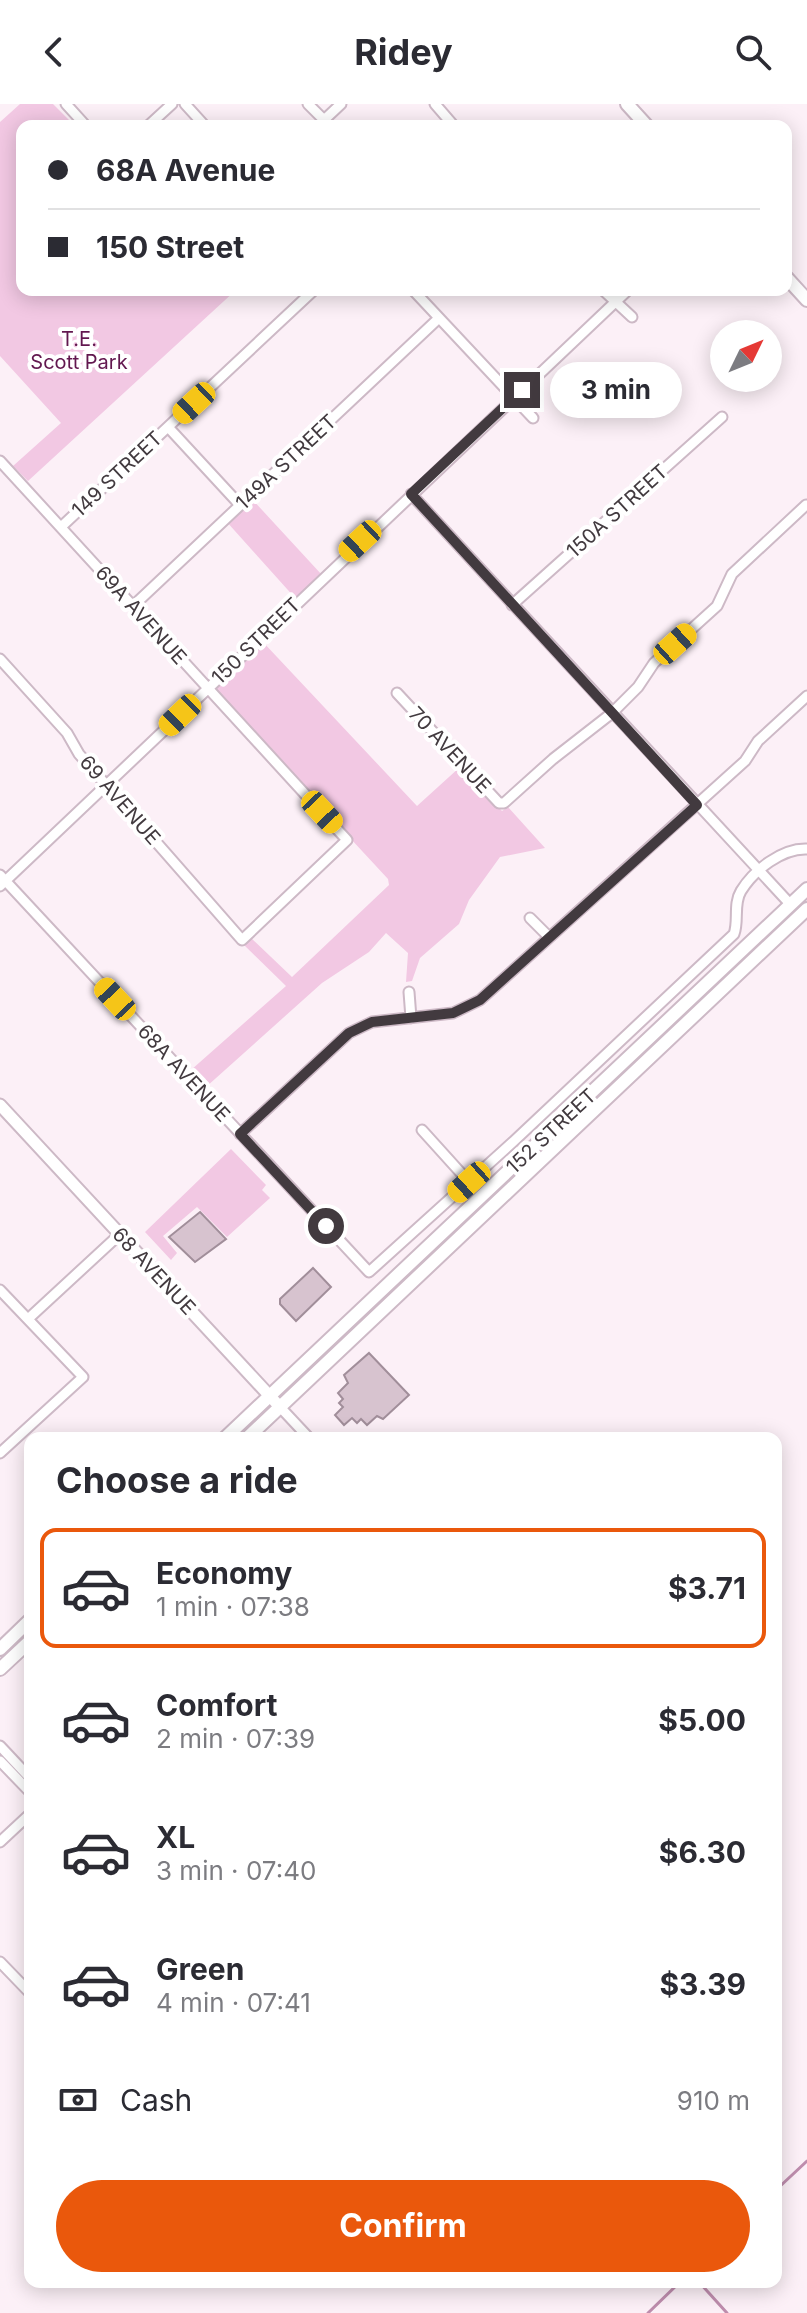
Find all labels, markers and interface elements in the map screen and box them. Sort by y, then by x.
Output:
icon: back [32,30,76,74]
text: Ridey [354,30,453,74]
icon: search [731,30,775,74]
text: 68A Avenue [96,152,275,188]
text: 150 Street [96,229,244,265]
north arrow [710,320,782,392]
map controls [710,320,782,392]
park label: T.E. Scott Park [30,327,128,374]
callout: 3 min [550,362,682,418]
route end [504,372,540,408]
text: 3 min [581,374,651,405]
car [168,378,220,428]
street label: 149A STREET [231,409,341,515]
street label: 149 STREET [67,426,167,522]
street label: 150A STREET [561,459,673,563]
car [334,516,386,566]
street label: 69A AVENUE [90,561,192,669]
street label: 150 STREET [207,593,305,689]
car [649,619,701,669]
car [154,690,206,740]
street label: 70 AVENUE [404,702,496,798]
street label: 69 AVENUE [75,750,165,850]
car [297,786,347,838]
car [90,973,140,1025]
street label: 68A AVENUE [133,1019,235,1127]
street label: 152 STREET [501,1083,601,1179]
car [443,1157,495,1207]
route start [308,1208,344,1244]
street label: 68 AVENUE [108,1222,200,1320]
text: Choose a ride [56,1458,298,1502]
icon: car [60,1552,132,1624]
text: Economy [156,1555,292,1591]
text: $3.71 [668,1570,746,1606]
text: 1 min · 07:38 [156,1591,310,1622]
icon: car [60,1684,132,1756]
text: Comfort [156,1687,277,1723]
text: $5.00 [658,1702,746,1738]
text: 2 min · 07:39 [156,1723,315,1754]
icon: car [60,1816,132,1888]
text: XL [156,1819,195,1855]
text: $6.30 [659,1834,746,1870]
text: 3 min · 07:40 [156,1855,316,1886]
icon: car [60,1948,132,2020]
text: Green [156,1951,244,1987]
text: $3.39 [659,1966,746,2002]
text: 4 min · 07:41 [156,1987,311,2018]
icon: cash [56,2078,100,2122]
text: Cash [120,2082,192,2118]
text: 910 m [677,2085,750,2116]
button: Confirm [56,2180,750,2272]

